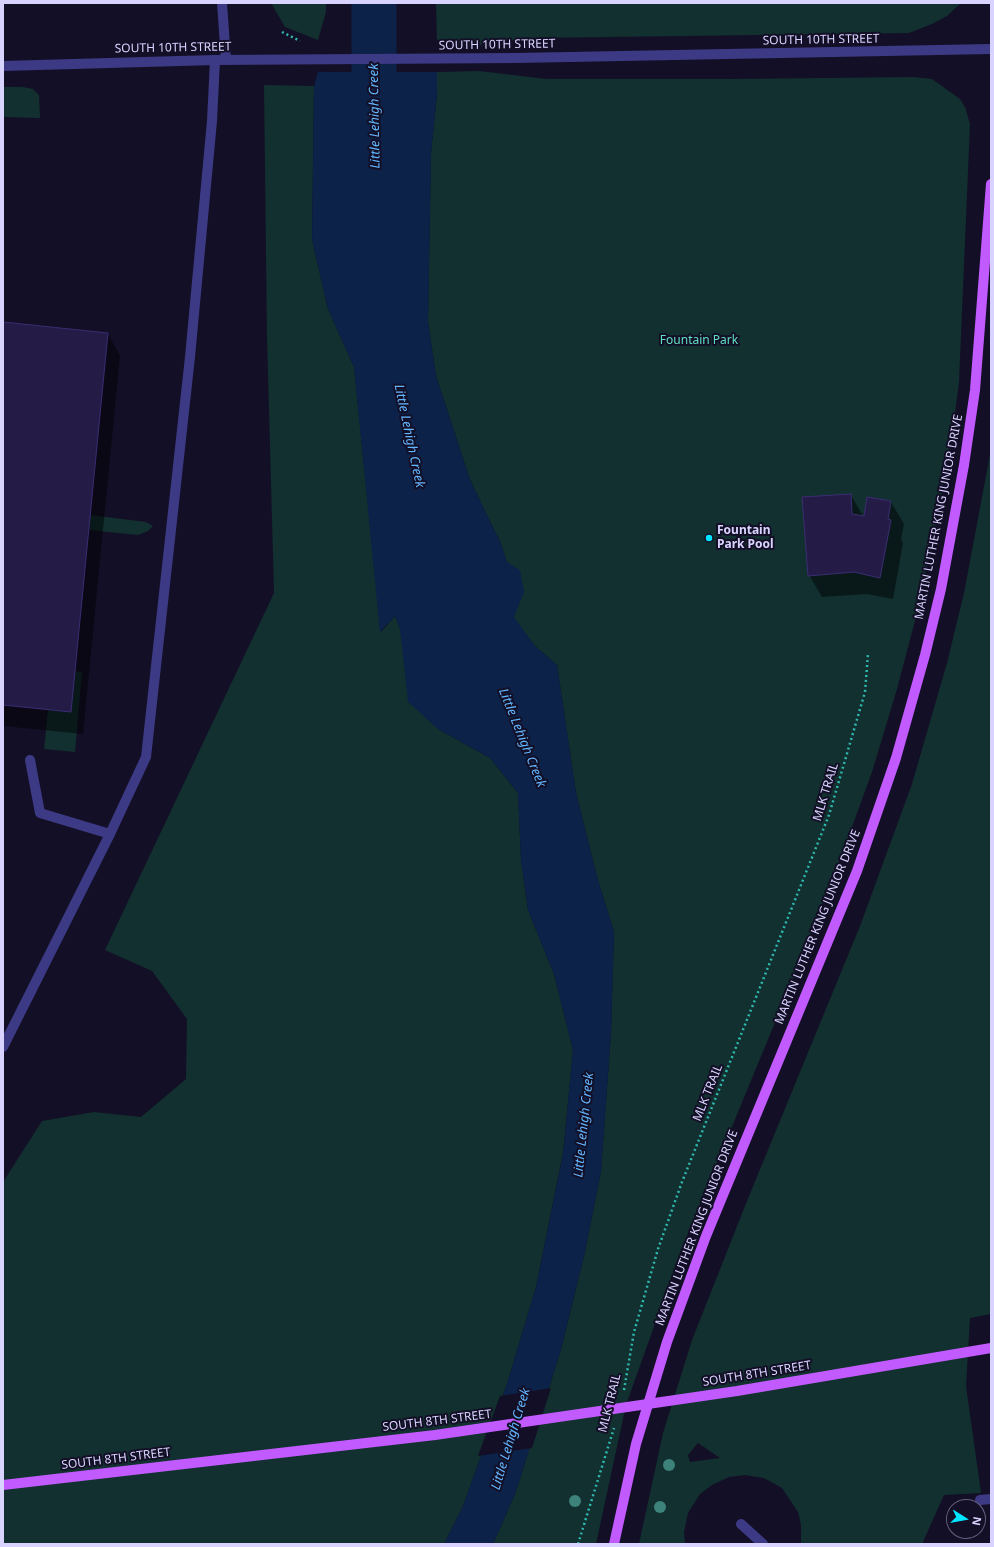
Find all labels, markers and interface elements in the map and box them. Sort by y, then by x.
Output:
street label: SOUTH 10TH STREET [763,32,879,48]
street label: SOUTH 10TH STREET [439,37,555,53]
street label: SOUTH 10TH STREET [115,40,231,56]
water label: Little Lehigh Creek [366,63,384,169]
park label: Fountain Park [660,334,738,348]
water label: Little Lehigh Creek [390,383,428,489]
street label: MARTIN LUTHER KING JUNIOR DRIVE [912,413,966,621]
place label: Fountain Park Pool [717,524,774,552]
marker: Fountain Park Pool [704,533,714,543]
water label: Little Lehigh Creek [495,686,549,790]
street label: MLK TRAIL [810,761,842,823]
street label: MARTIN LUTHER KING JUNIOR DRIVE [772,828,864,1026]
street label: MLK TRAIL [690,1063,726,1123]
water label: Little Lehigh Creek [571,1072,597,1178]
street label: MARTIN LUTHER KING JUNIOR DRIVE [653,1128,741,1328]
street label: SOUTH 8TH STREET [702,1358,812,1390]
street label: MLK TRAIL [596,1372,624,1434]
water label: Little Lehigh Creek [488,1386,534,1492]
street label: SOUTH 8TH STREET [382,1407,492,1435]
street label: SOUTH 8TH STREET [61,1445,171,1473]
north arrow [946,1499,986,1539]
text: N [969,1515,986,1527]

